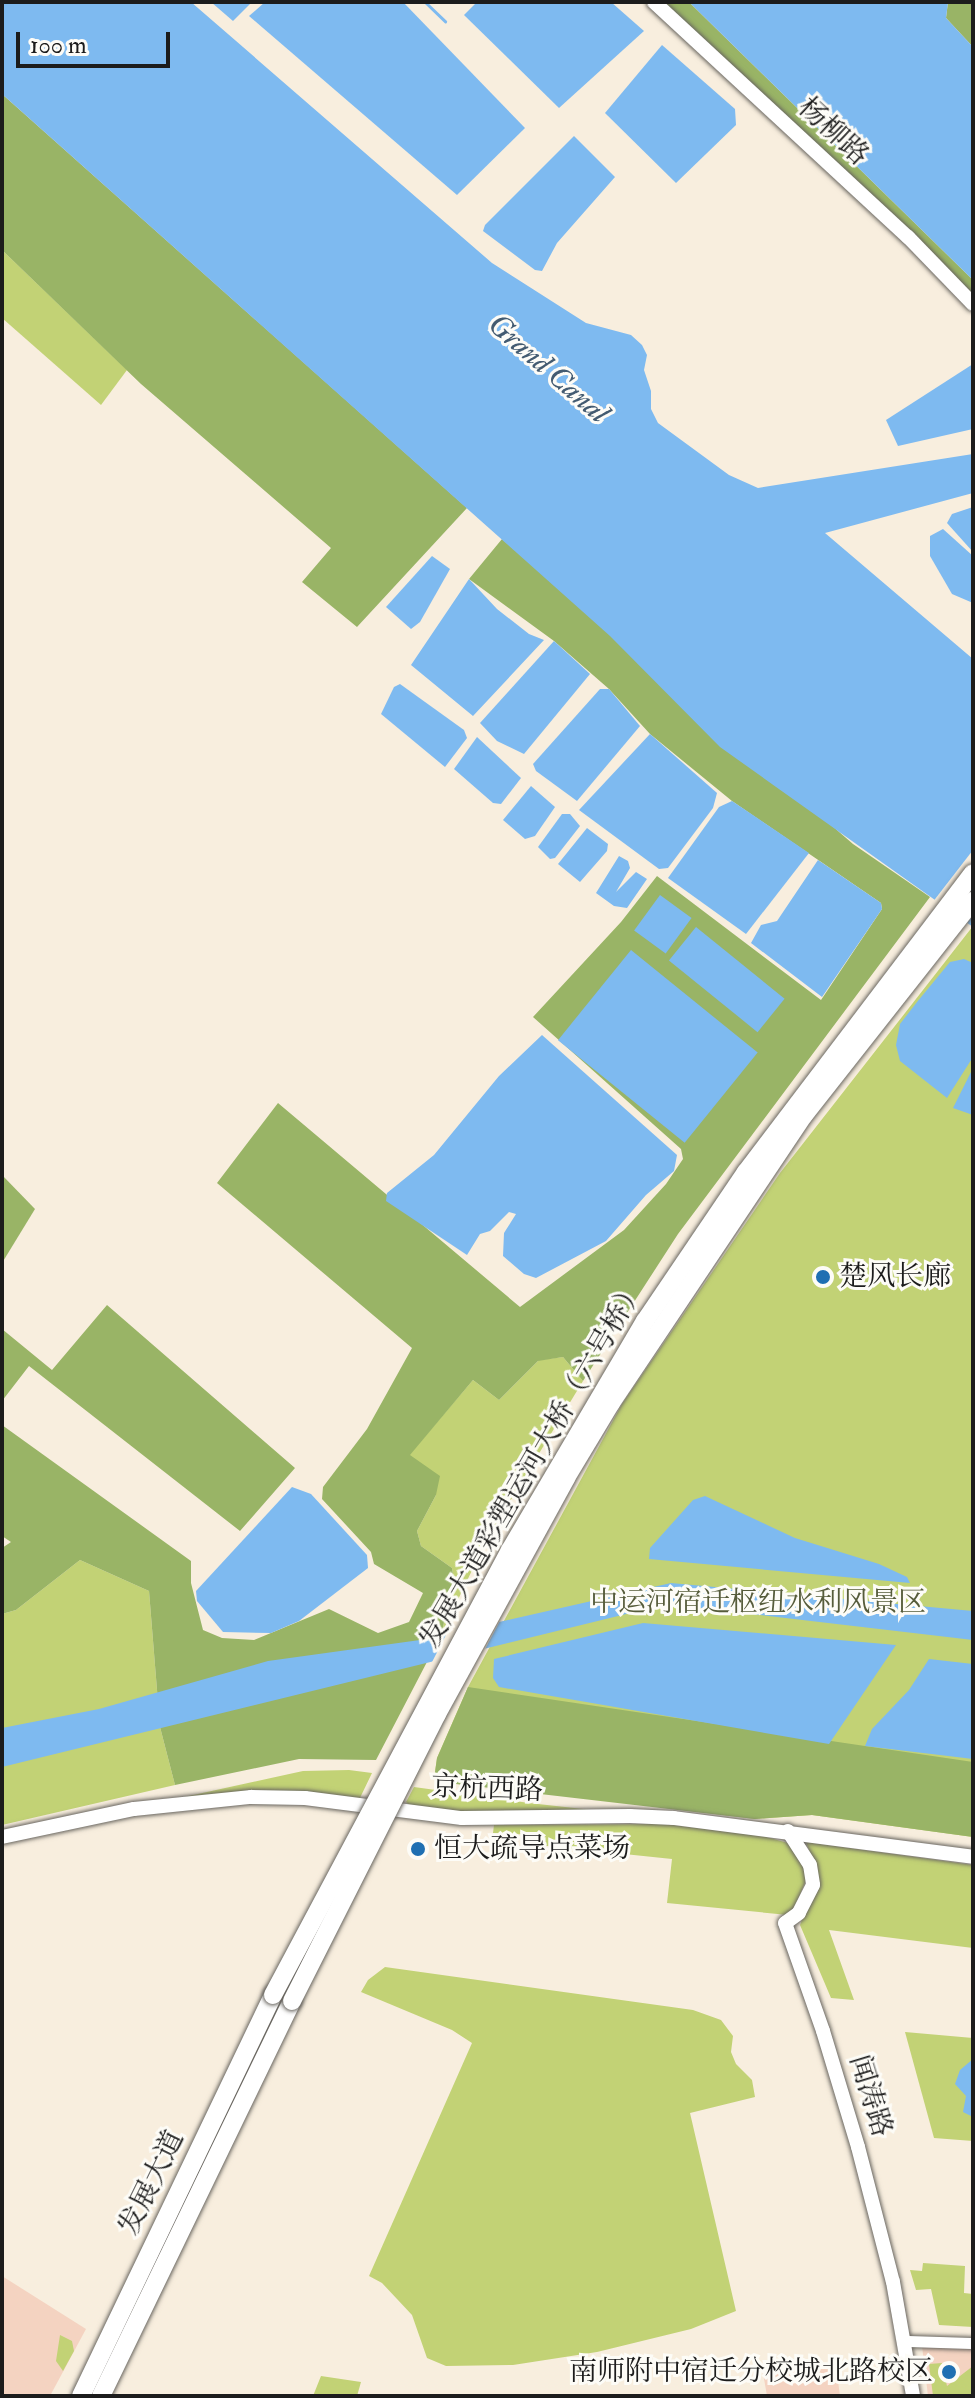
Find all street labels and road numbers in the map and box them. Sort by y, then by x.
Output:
street label: 杨柳路 [791,91,875,173]
street label: 发展大道彩塑运河大桥（六号桥） [413,1274,653,1654]
street label: 京杭西路 [430,1770,544,1808]
street label: 闻涛路 [842,2051,898,2141]
street label: 发展大道 [112,2125,192,2241]

